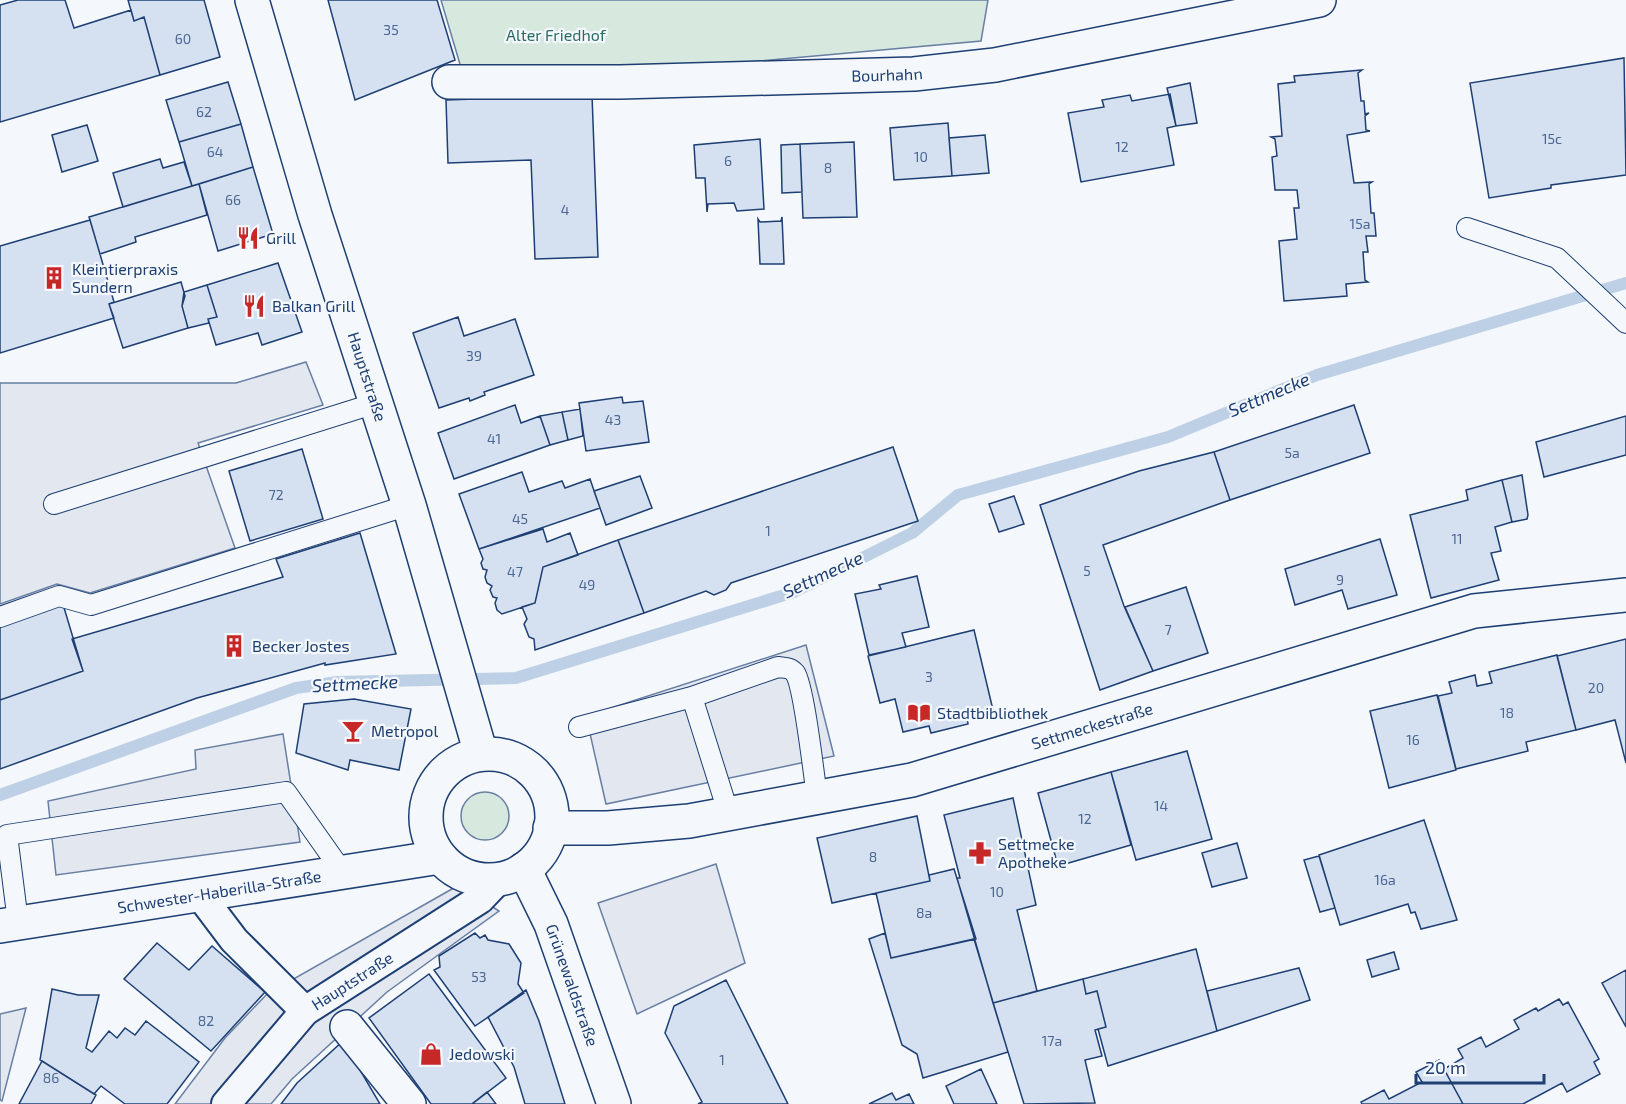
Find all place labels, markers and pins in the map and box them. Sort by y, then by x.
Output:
restaurant icon: Grill [235,225,261,251]
place label: Grill [266,228,296,247]
place label: Kleintierpraxis Sundern [72,259,178,296]
building icon: Kleintierpraxis Sundern [41,265,67,291]
restaurant icon: Balkan Grill [241,293,267,319]
place label: Balkan Grill [272,296,355,315]
building icon: Becker Jostes [221,633,247,659]
place label: Becker Jostes [252,636,350,655]
library icon: Stadtbibliothek [906,700,932,726]
place label: Stadtbibliothek [937,703,1048,722]
bar icon: Metropol [340,718,366,744]
place label: Metropol [371,721,438,740]
place label: Settmecke Apotheke [998,834,1075,871]
pharmacy icon: Settmecke Apotheke [967,840,993,866]
shop icon: Jedowski [418,1041,444,1067]
place label: Jedowski [449,1044,515,1063]

